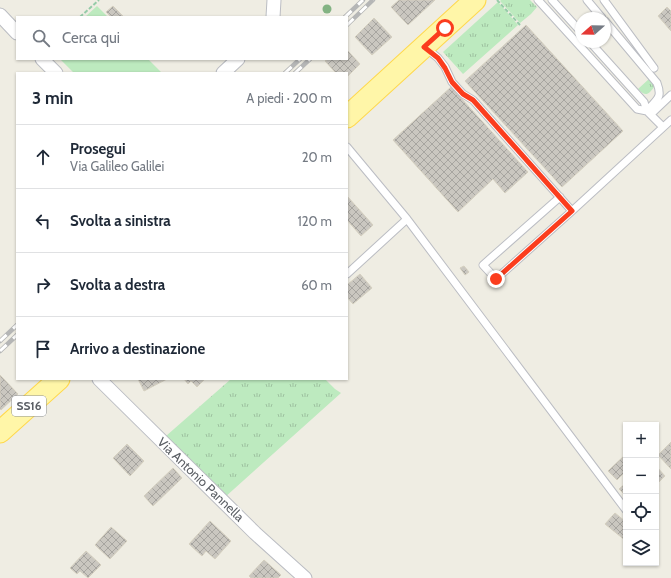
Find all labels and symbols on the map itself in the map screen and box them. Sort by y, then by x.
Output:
north arrow [575,12,611,48]
route start [436,19,454,37]
route end [487,270,505,288]
road number: SS16 [12,396,46,416]
street label: Via Antonio Pannella [154,434,248,525]

